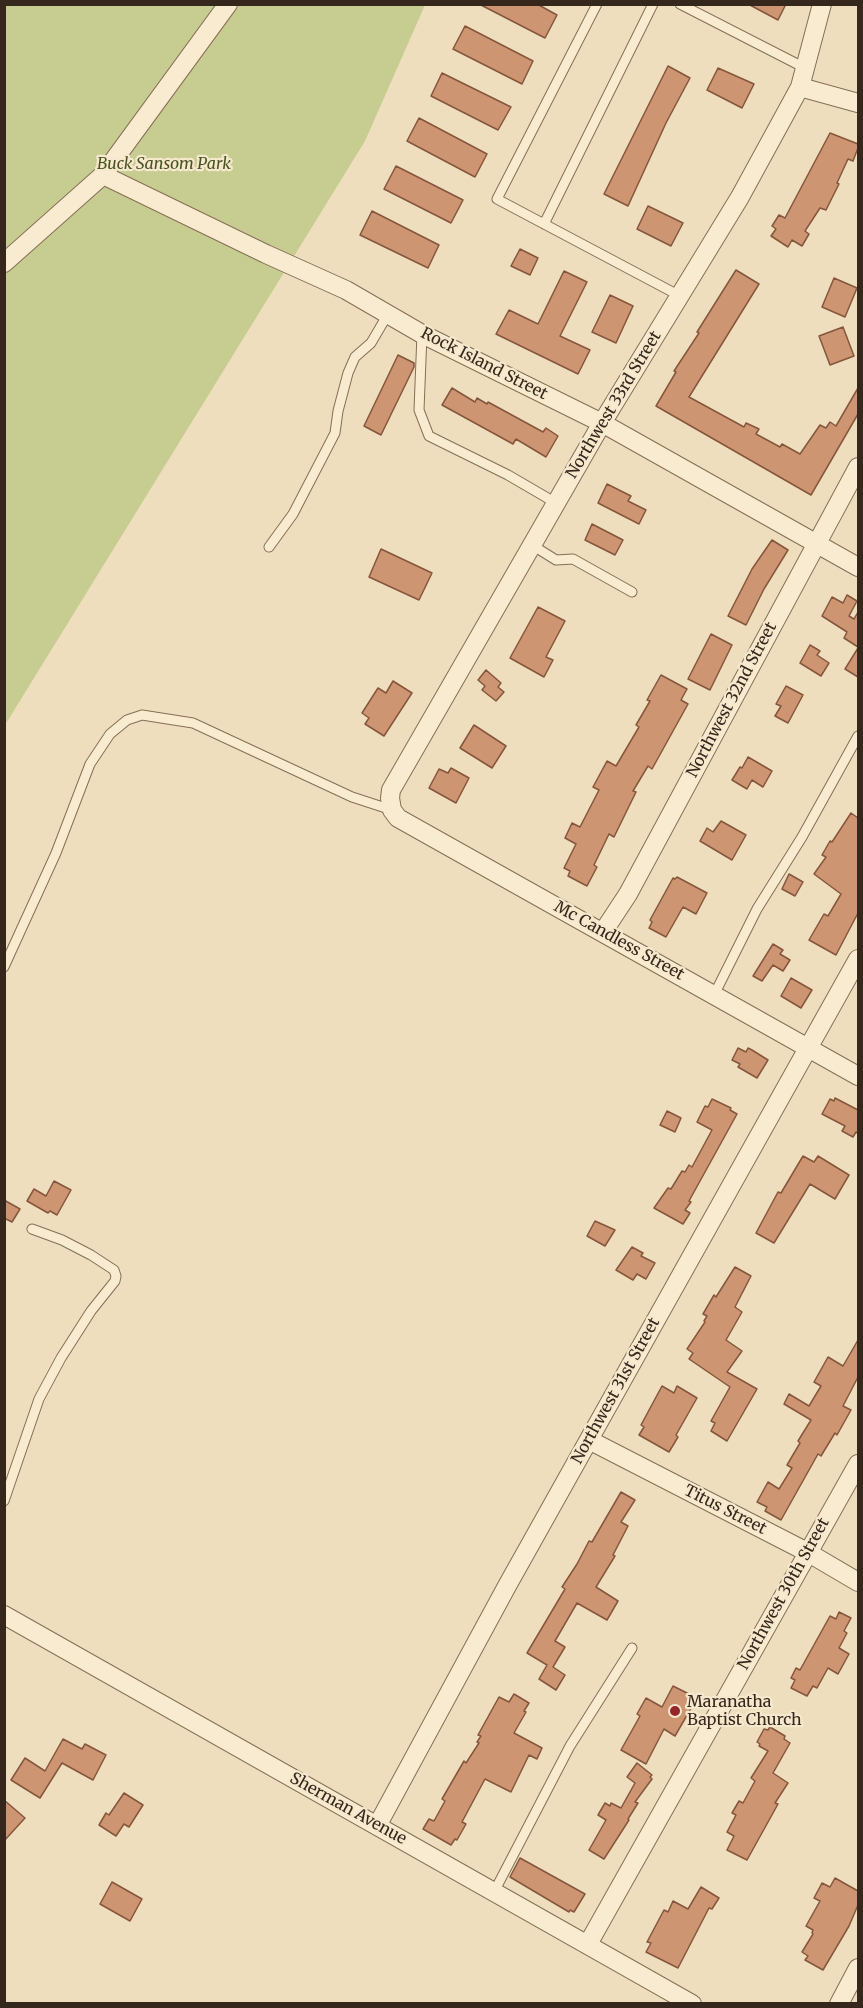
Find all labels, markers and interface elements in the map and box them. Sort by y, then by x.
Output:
park label: Buck Sansom Park [97,154,231,174]
street label: Rock Island Street [418,324,550,404]
street label: Northwest 33rd Street [562,328,666,482]
street label: Northwest 32nd Street [683,619,781,781]
street label: Mc Candless Street [551,897,687,985]
street label: Northwest 31st Street [568,1315,664,1467]
street label: Titus Street [681,1481,769,1539]
street label: Northwest 30th Street [734,1515,834,1673]
place label: Maranatha Baptist Church [687,1692,802,1730]
marker: Maranatha Baptist Church [668,1704,682,1718]
street label: Sherman Avenue [286,1769,410,1849]

